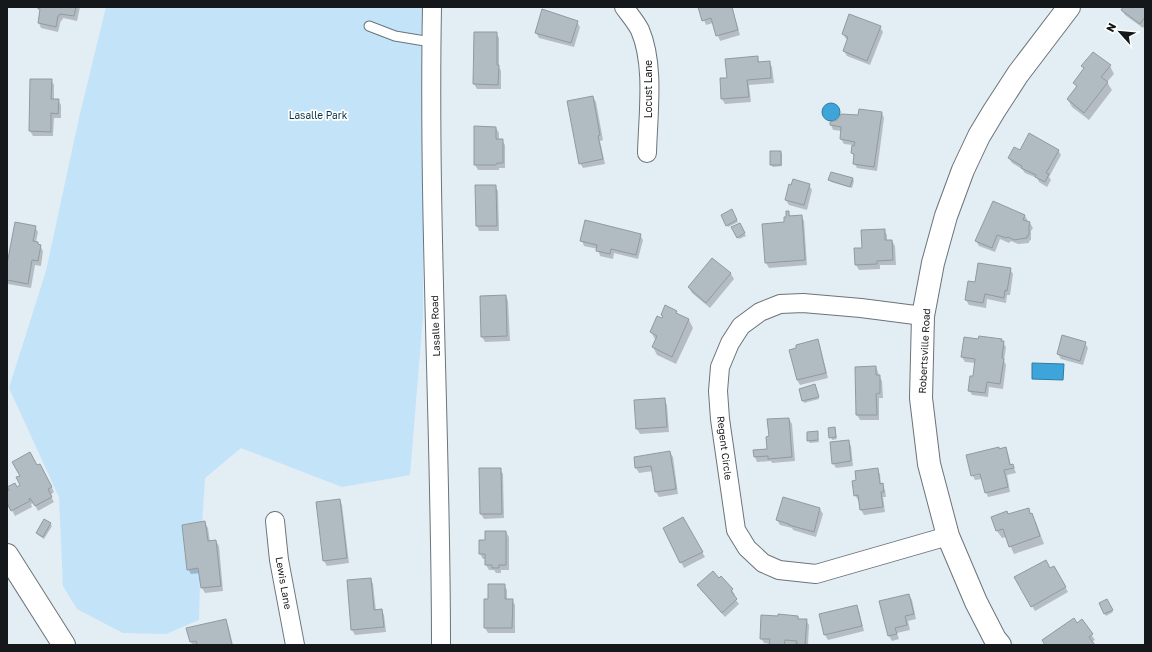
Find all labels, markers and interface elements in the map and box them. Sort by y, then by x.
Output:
north arrow [1100,12,1140,52]
text: N [1103,21,1118,34]
street label: Locust Lane [642,60,654,118]
park label: Lasalle Park [289,109,348,121]
street label: Lasalle Road [428,295,442,357]
street label: Robertsville Road [916,308,932,394]
street label: Regent Circle [715,415,735,481]
street label: Lewis Lane [273,556,295,610]

